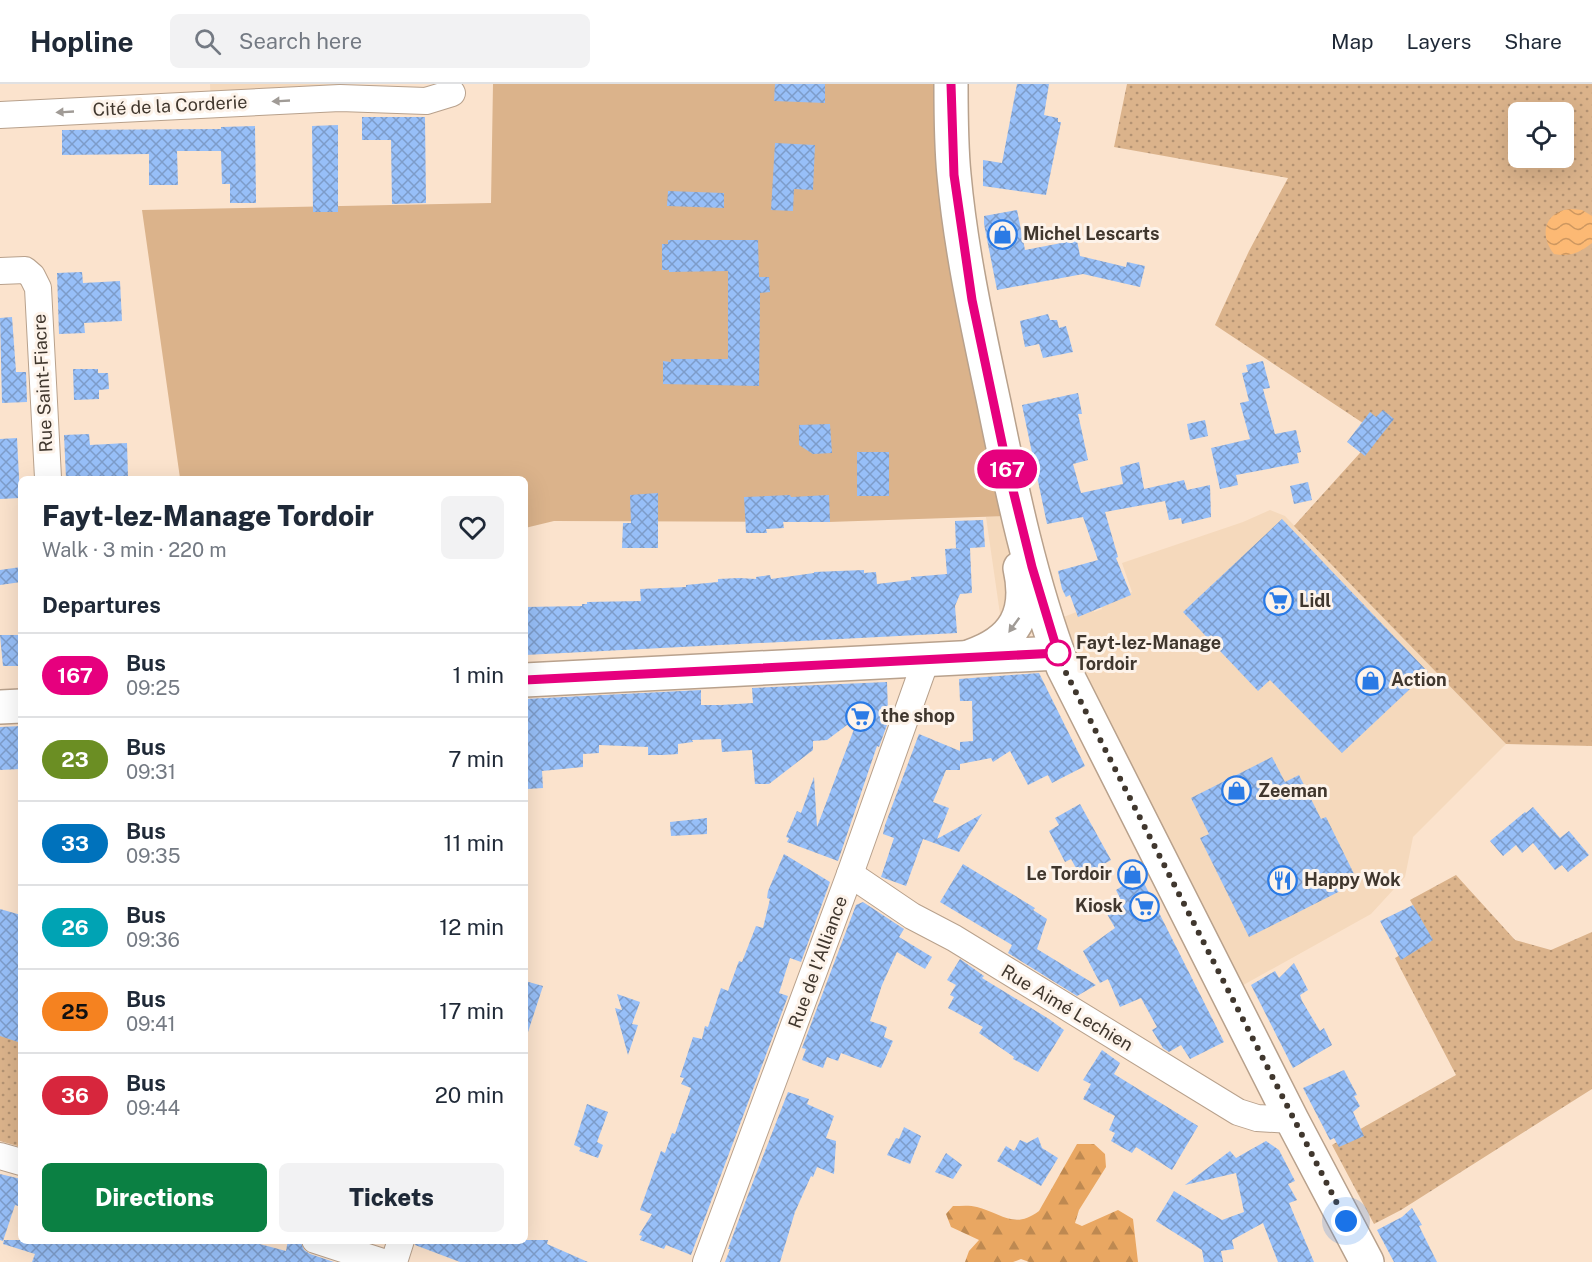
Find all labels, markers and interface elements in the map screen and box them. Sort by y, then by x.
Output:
search box [170,14,590,68]
text: Hopline [30,25,134,58]
icon: search [191,25,224,58]
text: Search here [239,28,362,54]
text: Map [1331,29,1374,54]
text: Layers [1407,29,1471,54]
text: Share [1504,29,1562,54]
street label: Cité de la Corderie [92,91,248,120]
one-way arrow [272,96,291,105]
map controls [1508,102,1574,168]
button: locate [1508,102,1574,168]
one-way arrow [56,107,75,116]
shop icon: Michel Lescarts [986,218,1018,250]
place label: Michel Lescarts [1023,223,1159,244]
street label: Rue Saint-Fiacre [28,313,57,453]
line badge: 167 [972,450,1042,488]
text: 167 [989,457,1025,482]
button: heart [441,496,504,559]
text: Fayt-lez-Manage Tordoir [42,499,374,532]
text: Walk · 3 min · 220 m [42,538,226,562]
supermarket icon: Lidl [1262,585,1294,617]
place label: Lidl [1299,590,1331,611]
text: Departures [42,592,161,618]
one-way arrow [1008,617,1020,633]
place label: Fayt-lez-Manage Tordoir [1076,632,1221,674]
marker: Fayt-lez-Manage Tordoir [1045,640,1071,666]
text: Bus [126,650,166,676]
text: 1 min [452,662,504,688]
text: 167 [57,663,93,688]
shop icon: Action [1354,664,1386,696]
place label: Action [1391,669,1447,690]
text: 09:25 [126,676,180,700]
supermarket icon: the shop [844,700,876,732]
place label: the shop [881,705,955,726]
text: Bus [126,734,166,760]
text: 7 min [448,746,504,772]
text: 23 [61,747,89,772]
text: 09:31 [126,760,176,784]
shop icon: Zeeman [1221,775,1253,807]
place label: Zeeman [1258,780,1328,801]
text: Bus [126,818,166,844]
text: 11 min [443,830,504,856]
text: 33 [61,831,89,856]
text: 09:35 [126,844,181,868]
shop icon: Le Tordoir [1117,858,1149,890]
place label: Le Tordoir [1026,863,1113,884]
restaurant icon: Happy Wok [1267,864,1299,896]
place label: Happy Wok [1304,869,1401,890]
supermarket icon: Kiosk [1128,890,1160,922]
street label: Rue de l'Alliance [784,893,851,1031]
place label: Kiosk [1075,895,1124,916]
text: Bus [126,902,166,928]
text: 12 min [439,914,504,940]
text: 26 [61,915,89,940]
text: 09:36 [126,928,180,952]
street label: Rue Aimé Lechien [998,960,1137,1055]
text: Bus [126,986,166,1012]
text: 17 min [439,998,504,1024]
text: 25 [61,999,89,1024]
text: 09:41 [126,1012,176,1036]
text: Bus [126,1070,166,1096]
text: 20 min [435,1082,504,1108]
text: 36 [61,1083,89,1108]
text: 09:44 [126,1096,180,1120]
button: Directions [42,1163,267,1232]
button: Tickets [279,1163,504,1232]
your location [1331,1206,1361,1236]

